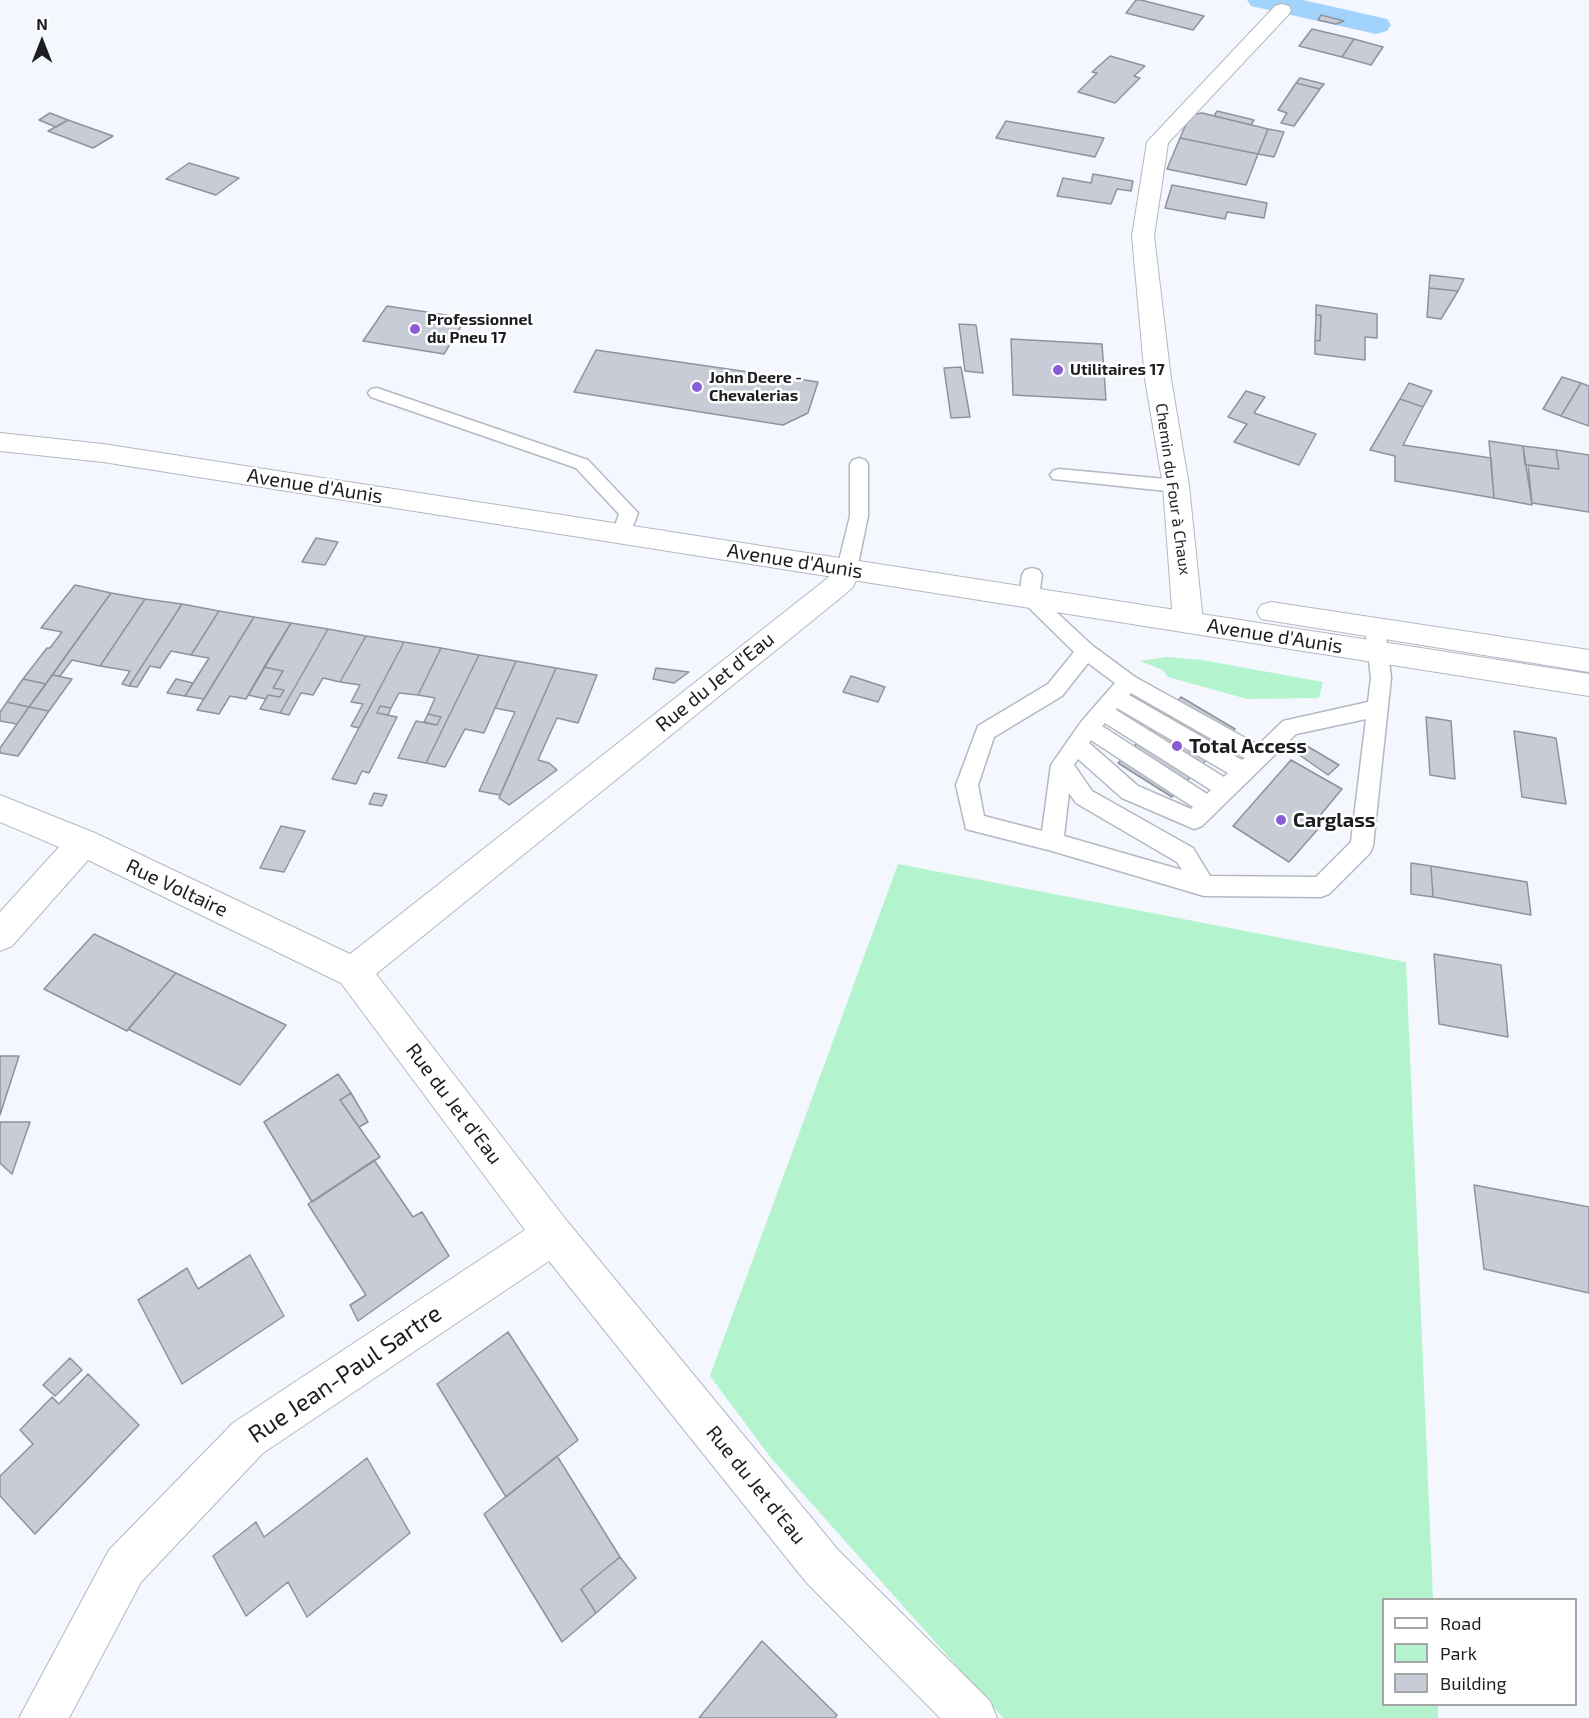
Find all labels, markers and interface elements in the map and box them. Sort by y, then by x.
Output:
north arrow [12,12,72,72]
text: N [36,14,48,33]
place label: Professionnel du Pneu 17 [427,310,533,348]
marker: Professionnel du Pneu 17 [408,322,422,336]
place label: Utilitaires 17 [1070,360,1165,380]
marker: Utilitaires 17 [1051,363,1065,377]
place label: John Deere - Chevalerias [709,368,802,406]
marker: John Deere - Chevalerias [690,380,704,394]
street label: Chemin du Four à Chaux [1151,402,1195,576]
street label: Avenue d'Aunis [245,463,385,509]
street label: Avenue d'Aunis [725,538,865,584]
street label: Avenue d'Aunis [1205,613,1345,659]
street label: Rue du Jet d'Eau [651,627,779,737]
place label: Total Access [1189,734,1307,758]
marker: Total Access [1170,739,1184,753]
place label: Carglass [1293,808,1375,832]
marker: Carglass [1274,813,1288,827]
street label: Rue Voltaire [122,854,232,922]
street label: Rue du Jet d'Eau [401,1039,507,1169]
street label: Rue Jean-Paul Sartre [243,1299,447,1449]
street label: Rue du Jet d'Eau [701,1421,811,1549]
legend [1382,1598,1577,1706]
text: Road [1440,1612,1481,1634]
text: Park [1440,1642,1477,1664]
text: Building [1440,1672,1507,1694]

